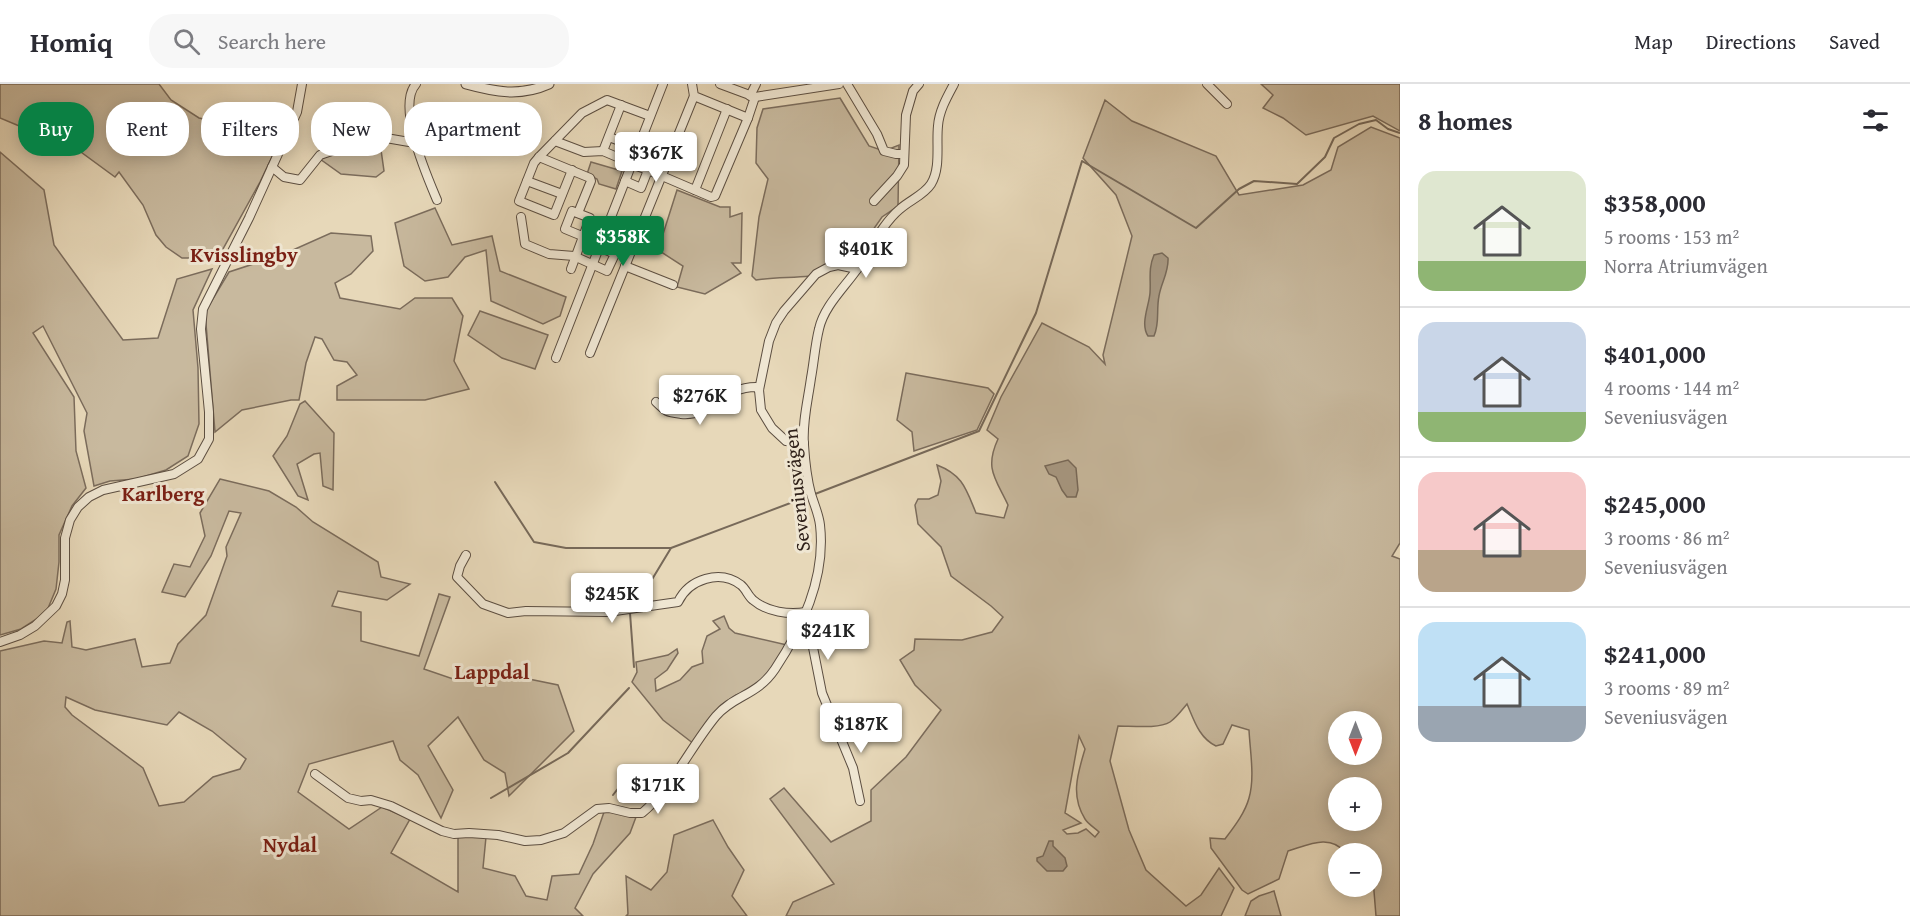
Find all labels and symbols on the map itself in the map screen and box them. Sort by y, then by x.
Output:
pin: $367K [614,132,698,183]
pin: $358K [581,216,665,267]
pin: $401K [824,228,908,279]
district label: Kvisslingby [190,239,298,270]
pin: $276K [658,375,742,426]
street label: Seveniusvägen [775,427,817,553]
district label: Karlberg [122,478,205,509]
pin: $245K [570,573,654,624]
pin: $241K [786,610,870,661]
district label: Lappdal [455,656,530,687]
pin: $187K [819,703,903,754]
north arrow [1328,711,1382,765]
pin: $171K [616,764,700,815]
district label: Nydal [263,829,318,860]

